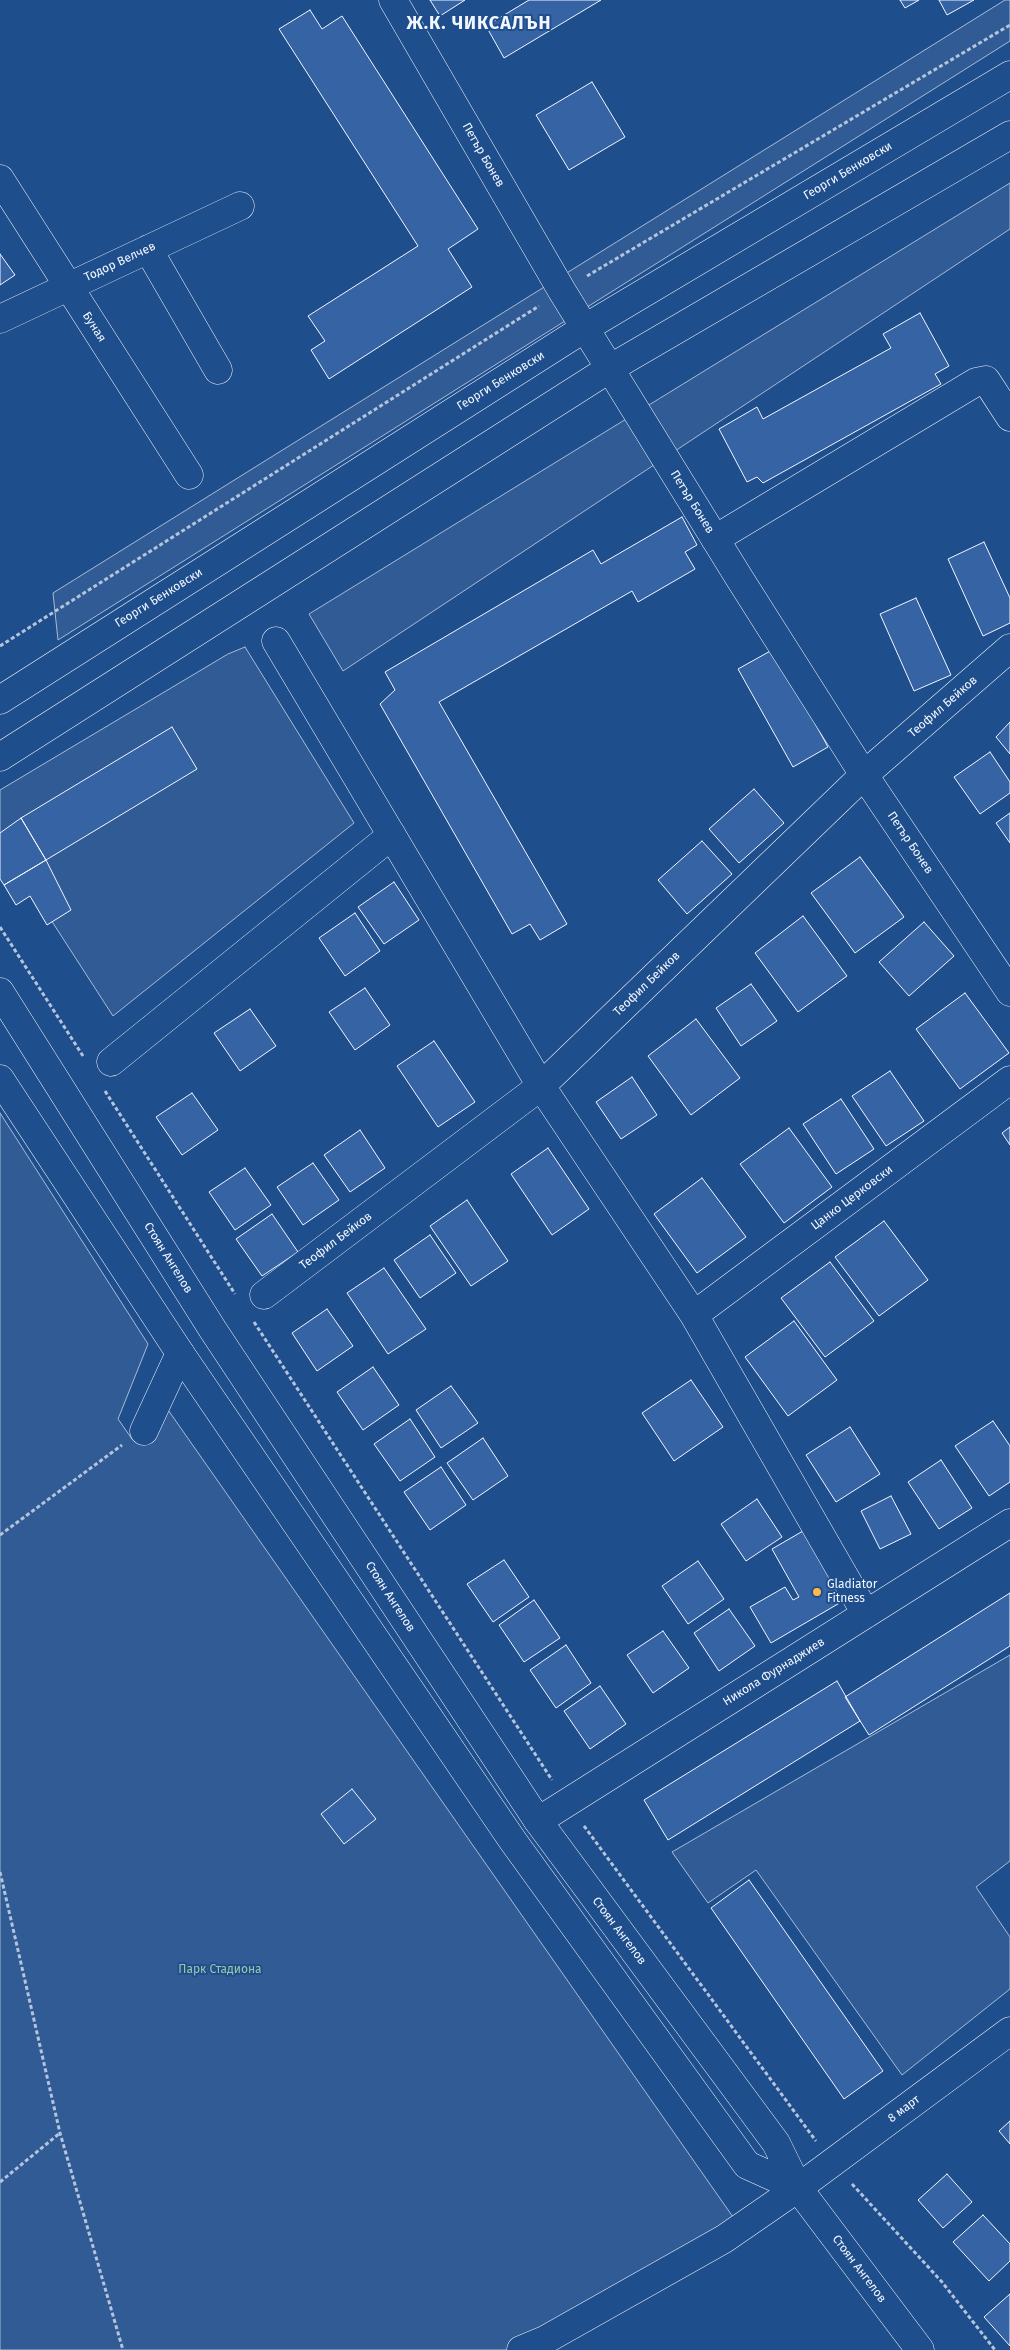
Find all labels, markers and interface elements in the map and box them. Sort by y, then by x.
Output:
district label: Ж.К. ЧИКСАЛЪН [405,13,553,35]
street label: Петър Бонев [459,120,507,190]
street label: Георги Бенковски [801,139,895,203]
street label: Тодор Велчев [82,239,158,285]
street label: Буная [79,309,109,345]
street label: Георги Бенковски [454,348,548,414]
street label: Петър Бонев [667,468,717,536]
street label: Георги Бенковски [112,565,206,631]
street label: Теофил Бейков [906,673,980,741]
street label: Петър Бонев [884,809,936,877]
street label: Теофил Бейков [611,949,683,1019]
street label: Цанко Церковски [808,1163,896,1233]
street label: Теофил Бейков [297,1209,375,1273]
street label: Стоян Ангелов [140,1220,196,1296]
street label: Стоян Ангелов [362,1559,418,1635]
place label: Gladiator Fitness [827,1578,877,1606]
marker: Gladiator Fitness [811,1586,823,1598]
street label: Никола Фурнаджиев [720,1635,828,1709]
street label: Стоян Ангелов [589,1894,649,1968]
park label: Парк Стадиона [178,1963,262,1977]
street label: 8 март [885,2092,923,2126]
street label: Стоян Ангелов [829,2232,889,2306]

